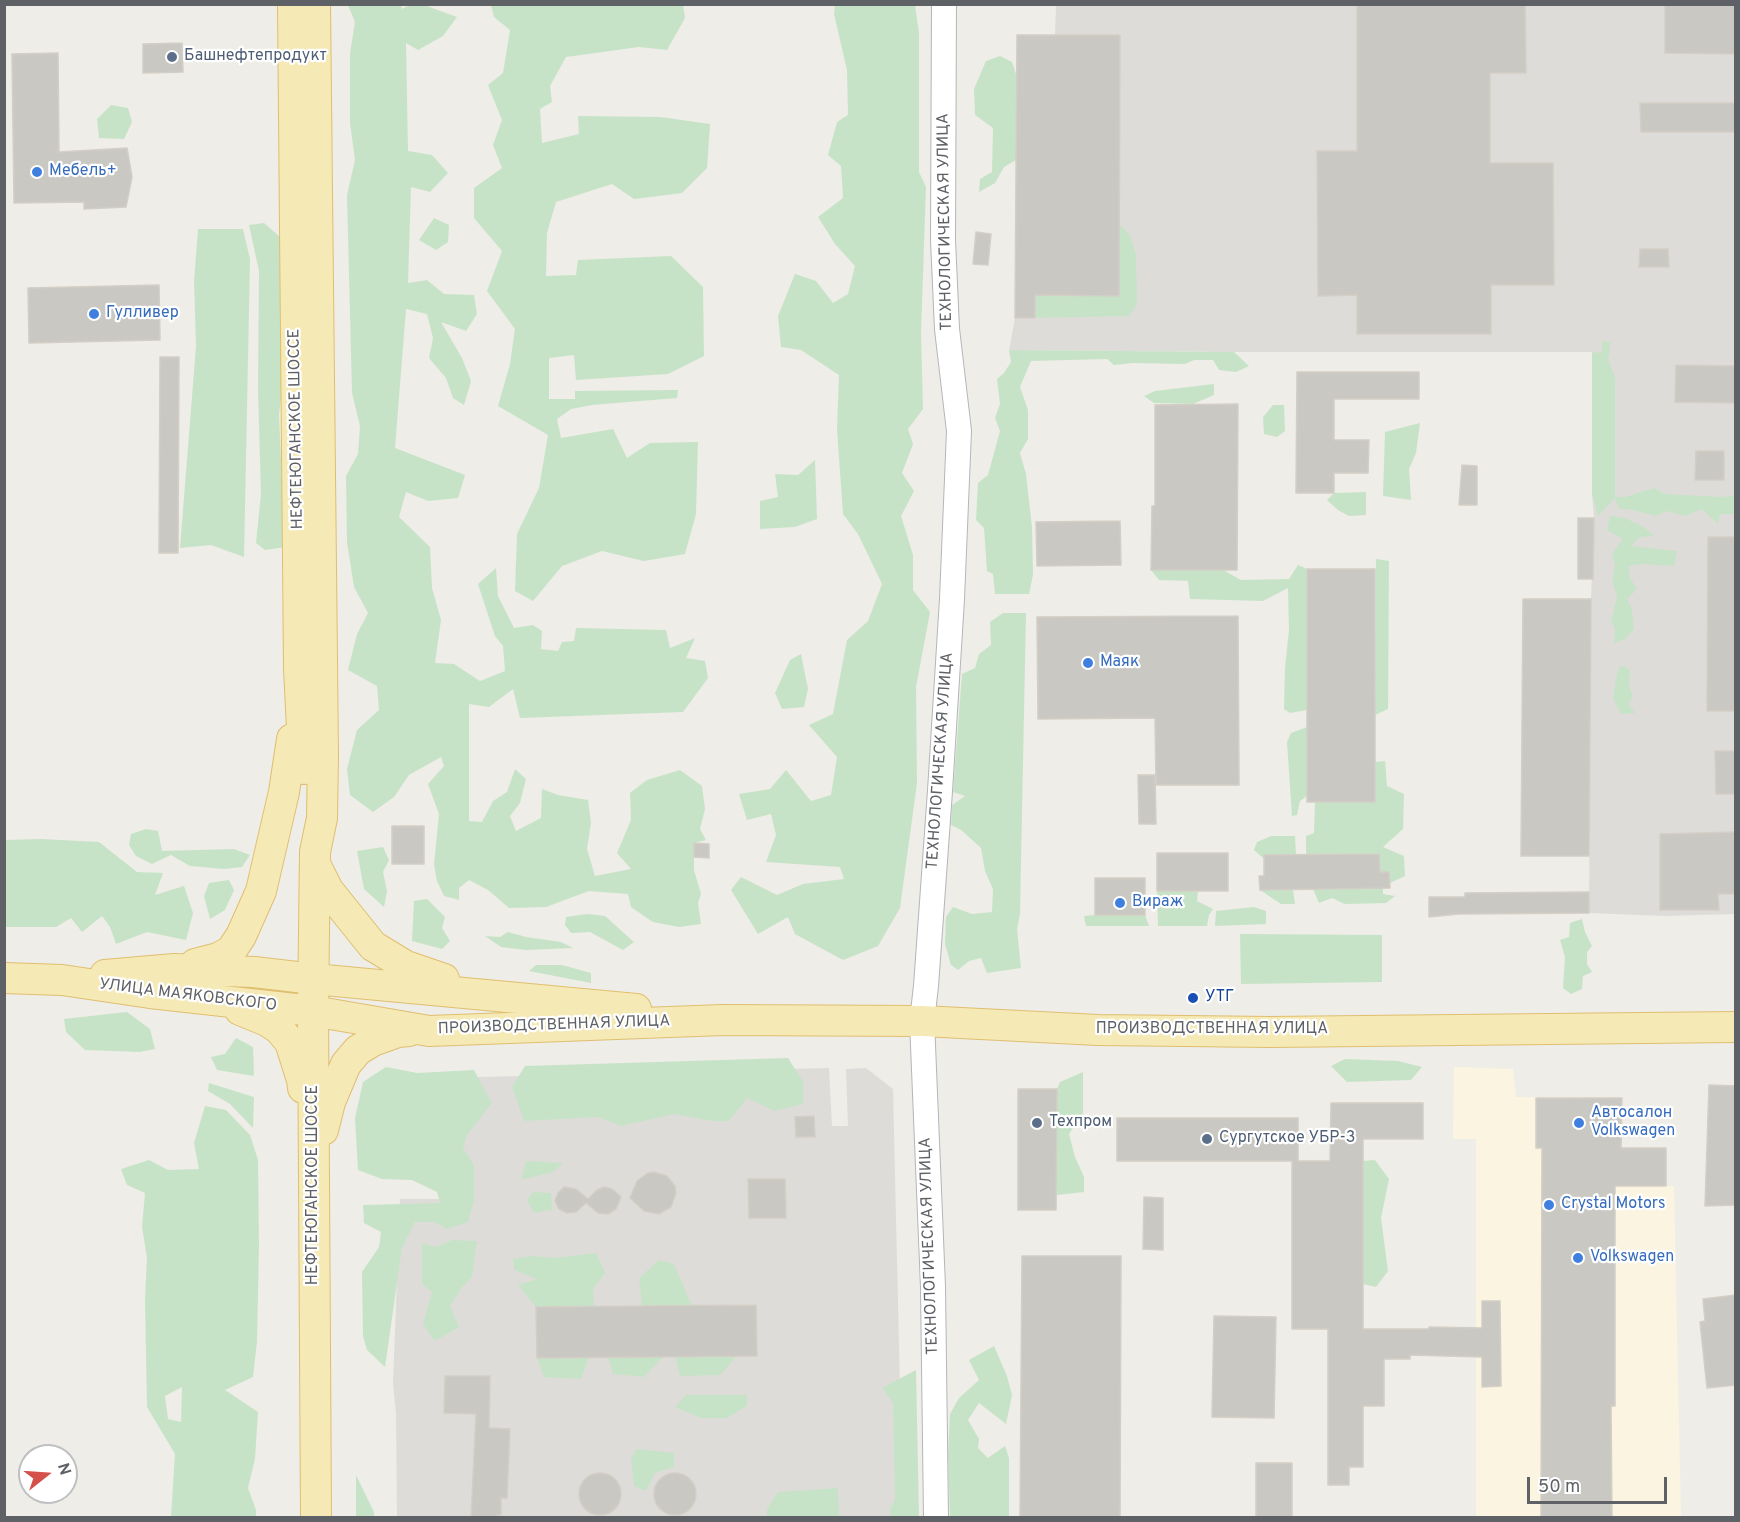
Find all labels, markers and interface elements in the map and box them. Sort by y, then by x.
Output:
place label: Башнефтепродукт [184,47,327,67]
marker: Башнефтепродукт [165,50,179,64]
street label: ТЕХНОЛОГИЧЕСКАЯ УЛИЦА [935,113,957,331]
place label: Мебель+ [49,162,117,182]
marker: Мебель+ [30,165,44,179]
place label: Гулливер [106,304,179,324]
marker: Гулливер [87,307,101,321]
street label: НЕФТЕЮГАНСКОЕ ШОССЕ [286,329,308,529]
street label: ТЕХНОЛОГИЧЕСКАЯ УЛИЦА [924,652,958,870]
place label: Маяк [1100,653,1139,673]
marker: Маяк [1081,656,1095,670]
place label: Вираж [1132,893,1183,913]
marker: Вираж [1113,896,1127,910]
street label: УЛИЦА МАЯКОВСКОГО [98,976,278,1016]
place label: УТГ [1205,988,1234,1008]
marker: УТГ [1186,991,1200,1005]
street label: ПРОИЗВОДСТВЕННАЯ УЛИЦА [438,1012,670,1040]
street label: ПРОИЗВОДСТВЕННАЯ УЛИЦА [1096,1020,1328,1040]
street label: НЕФТЕЮГАНСКОЕ ШОССЕ [304,1085,324,1285]
place label: Автосалон Volkswagen [1591,1104,1675,1142]
place label: Техпром [1049,1113,1112,1133]
marker: Техпром [1030,1116,1044,1130]
marker: Автосалон Volkswagen [1572,1116,1586,1130]
place label: Сургутское УБР-3 [1219,1129,1355,1149]
marker: Сургутское УБР-3 [1200,1132,1214,1146]
street label: ТЕХНОЛОГИЧЕСКАЯ УЛИЦА [917,1137,943,1355]
place label: Crystal Motors [1561,1195,1665,1215]
marker: Crystal Motors [1542,1198,1556,1212]
place label: Volkswagen [1590,1248,1674,1268]
marker: Volkswagen [1571,1251,1585,1265]
north arrow [18,1444,78,1504]
text: N [52,1461,75,1478]
scale bar [1530,1465,1670,1503]
text: 50 m [1538,1476,1580,1499]

